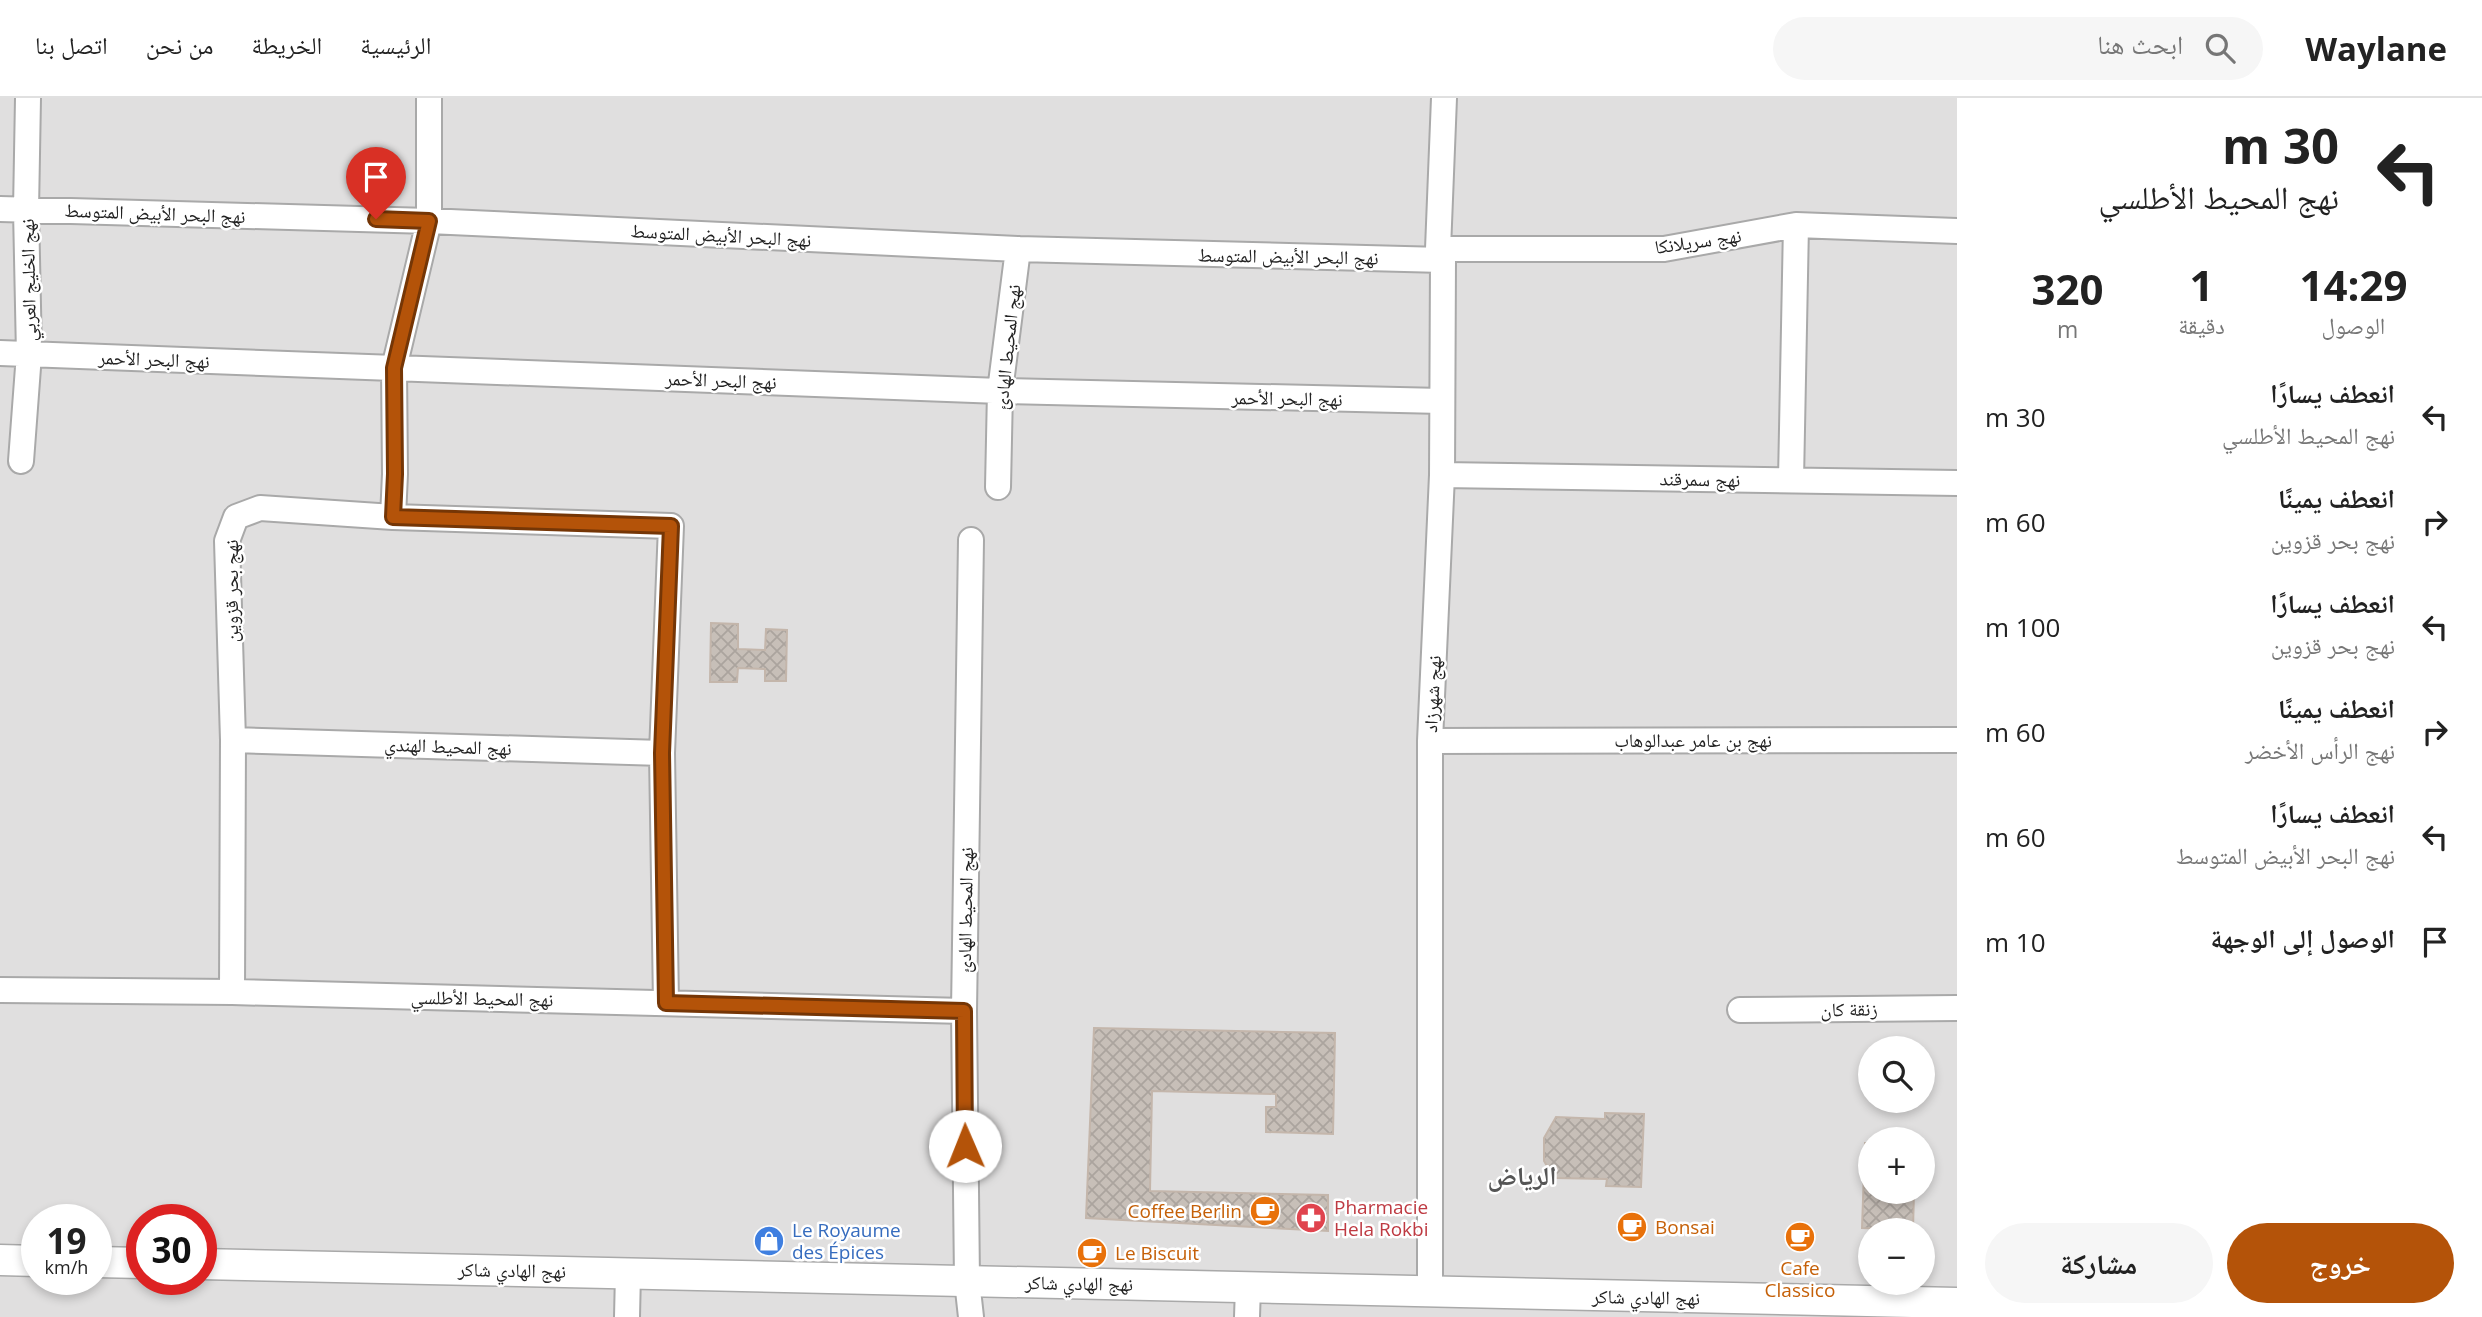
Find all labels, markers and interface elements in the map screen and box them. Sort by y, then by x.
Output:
search box [1773,17,2263,80]
text: ابحث هنا [2097,26,2183,62]
text: Waylane [2305,26,2447,71]
text: اتصل بنا [35,28,108,61]
text: من نحن [146,28,214,61]
text: الخريطة [252,28,322,61]
text: الرئيسية [360,28,431,61]
icon: search [2201,29,2239,67]
text: 30 m [2222,112,2339,178]
icon: left [2363,126,2454,217]
pin [346,147,406,219]
icon: arrive [357,158,395,196]
text: نهج المحيط الأطلسي [2098,175,2339,218]
street label: نهج البحر الأبيض المتوسط [64,197,246,229]
street label: نهج البحر الأبيض المتوسط [630,217,812,253]
street label: نهج الخليج العربي [14,218,45,342]
street label: نهج سريلانكا [1653,222,1743,260]
street label: نهج البحر الأبيض المتوسط [1197,241,1379,271]
text: 1 [2190,256,2214,313]
text: 14:29 [2299,256,2407,313]
text: 320 [2032,260,2104,317]
street label: نهج المحيط الهادئ [987,283,1027,411]
text: دقيقة [2178,309,2225,341]
text: الوصول [2322,309,2385,341]
text: m [2057,313,2078,345]
street label: نهج البحر الأحمر [97,344,210,374]
street label: نهج البحر الأحمر [664,365,777,395]
text: انعطف يسارًا [2270,375,2395,411]
street label: نهج البحر الأحمر [1230,384,1343,412]
icon: left [2416,398,2454,436]
text: 30 m [1985,399,2046,435]
text: نهج المحيط الأطلسي [2222,419,2395,451]
street label: نهج سمرقند [1659,465,1741,493]
text: انعطف يمينًا [2278,480,2395,516]
icon: right [2416,503,2454,541]
text: 60 m [1985,504,2046,540]
text: نهج بحر قزوين [2271,524,2395,556]
street label: نهج بحر قزوين [218,540,244,642]
text: انعطف يسارًا [2270,585,2395,621]
icon: left [2416,608,2454,646]
text: 100 m [1985,609,2060,645]
text: نهج بحر قزوين [2271,629,2395,661]
street label: نهج شهرزاد [1417,655,1447,733]
text: انعطف يمينًا [2278,690,2395,726]
icon: right [2416,713,2454,751]
text: 60 m [1985,714,2046,750]
street label: نهج بن عامر عبدالوهاب [1614,727,1772,753]
street label: نهج المحيط الهندي [384,731,512,764]
text: نهج الرأس الأخضر [2245,734,2395,766]
text: انعطف يسارًا [2270,795,2395,831]
icon: left [2416,818,2454,856]
text: 60 m [1985,819,2046,855]
text: نهج البحر الأبيض المتوسط [2176,839,2395,871]
street label: نهج المحيط الهادئ [951,847,979,973]
text: الوصول إلى الوجهة [2211,920,2395,956]
icon: arrive [2416,923,2454,961]
text: 10 m [1985,924,2046,960]
street label: نهج المحيط الأطلسي [410,984,554,1015]
street label: زنقة كان [1820,996,1878,1022]
map controls [1858,1036,1935,1295]
button: search [1858,1036,1935,1113]
position arrow [928,1109,1002,1183]
button: + [1858,1127,1935,1204]
district label: الرياض [1487,1157,1557,1193]
cafe icon: Coffee Berlin [1248,1194,1282,1228]
place label: Pharmacie Hela Rokbi [1334,1194,1429,1242]
place label: Coffee Berlin [1128,1198,1242,1224]
pharmacy icon: Pharmacie Hela Rokbi [1294,1201,1328,1235]
speed limit sign: 30 [126,1204,217,1295]
cafe icon: Bonsai [1615,1210,1649,1244]
place label: Bonsai [1655,1214,1715,1240]
text: 19 [46,1217,87,1264]
place label: Le Royaume des Épices [792,1217,901,1265]
button: − [1858,1218,1935,1295]
cafe icon: Cafe Classico [1783,1220,1817,1254]
button: مشاركة [1985,1223,2213,1303]
button: خروج [2227,1223,2454,1303]
shop icon: Le Royaume des Épices [752,1224,786,1258]
cafe icon: Le Biscuit [1075,1236,1109,1270]
place label: Le Biscuit [1115,1240,1199,1266]
text: km/h [45,1255,88,1279]
place label: Cafe Classico [1765,1255,1835,1303]
street label: نهج الهادي شاكر [457,1256,566,1287]
street label: نهج الهادي شاكر [1024,1269,1133,1300]
street label: نهج الهادي شاكر [1591,1283,1700,1314]

